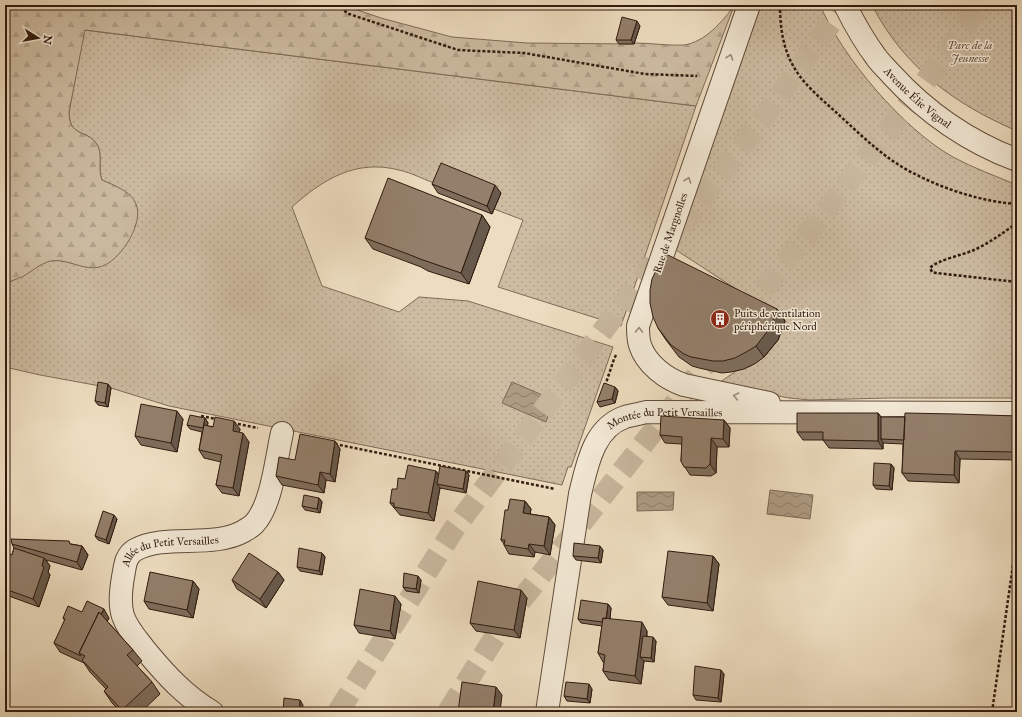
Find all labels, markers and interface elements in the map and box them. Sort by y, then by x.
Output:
north arrow [18,18,58,58]
text: N [40,34,55,46]
park label: Parc de la Jeunesse [948,39,992,65]
one-way arrow [726,54,734,61]
street label: Avenue Élie Vignal [880,64,954,131]
one-way arrow [683,177,692,184]
street label: Rue de Margnolles [651,191,690,275]
place label: Puits de ventilation périphérique Nord [733,307,821,334]
building icon: Puits de ventilation périphérique Nord [709,308,731,330]
one-way arrow [635,327,643,333]
one-way arrow [732,392,739,401]
street label: Montée du Petit Versailles [604,405,722,432]
street label: Allée du Petit Versailles [119,533,219,569]

